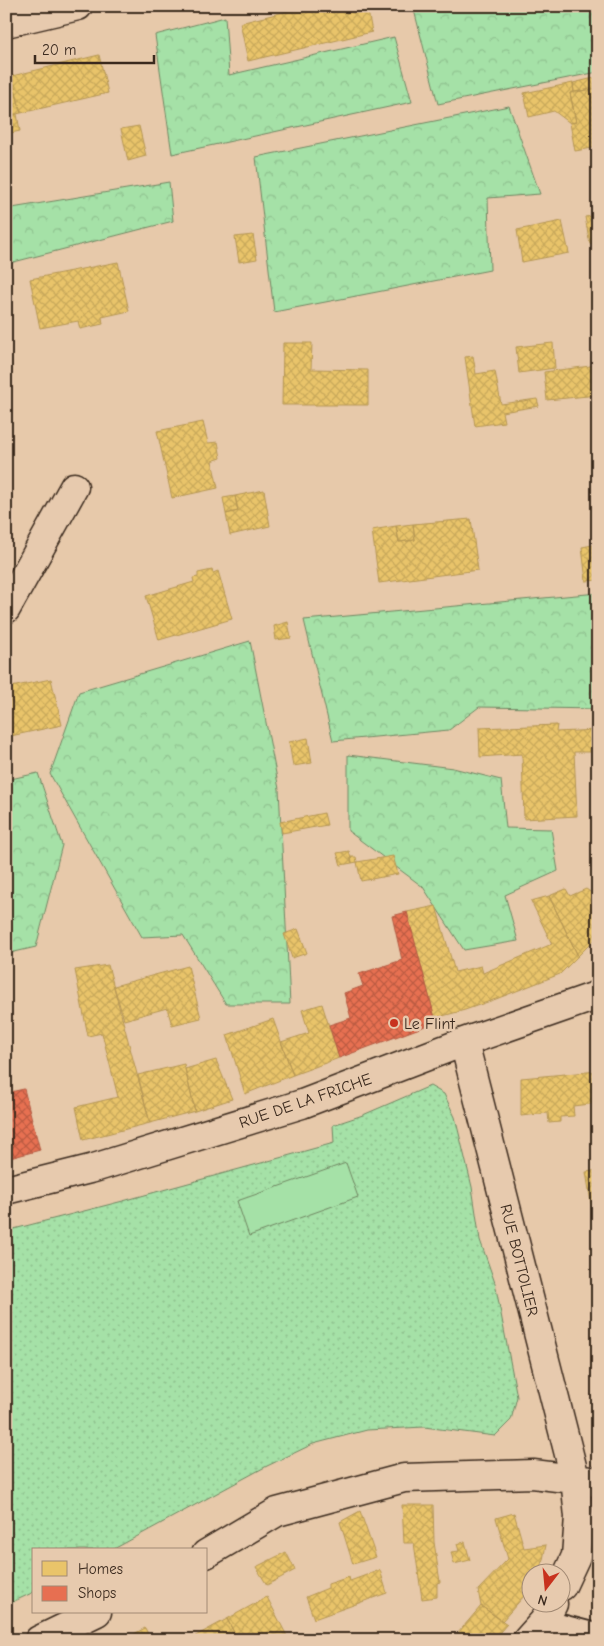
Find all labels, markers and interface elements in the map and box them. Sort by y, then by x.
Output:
scale bar [35,32,154,64]
text: 20 m [42,41,76,59]
place label: Le Flint [404,1015,455,1033]
marker: Le Flint [388,1017,400,1029]
street label: RUE DE LA FRICHE [237,1070,374,1132]
street label: RUE BOTTOLIER [496,1202,542,1319]
legend [32,1548,208,1614]
text: Homes [78,1560,123,1578]
north arrow [522,1564,572,1614]
text: Shops [78,1584,116,1602]
text: N [536,1591,549,1609]

